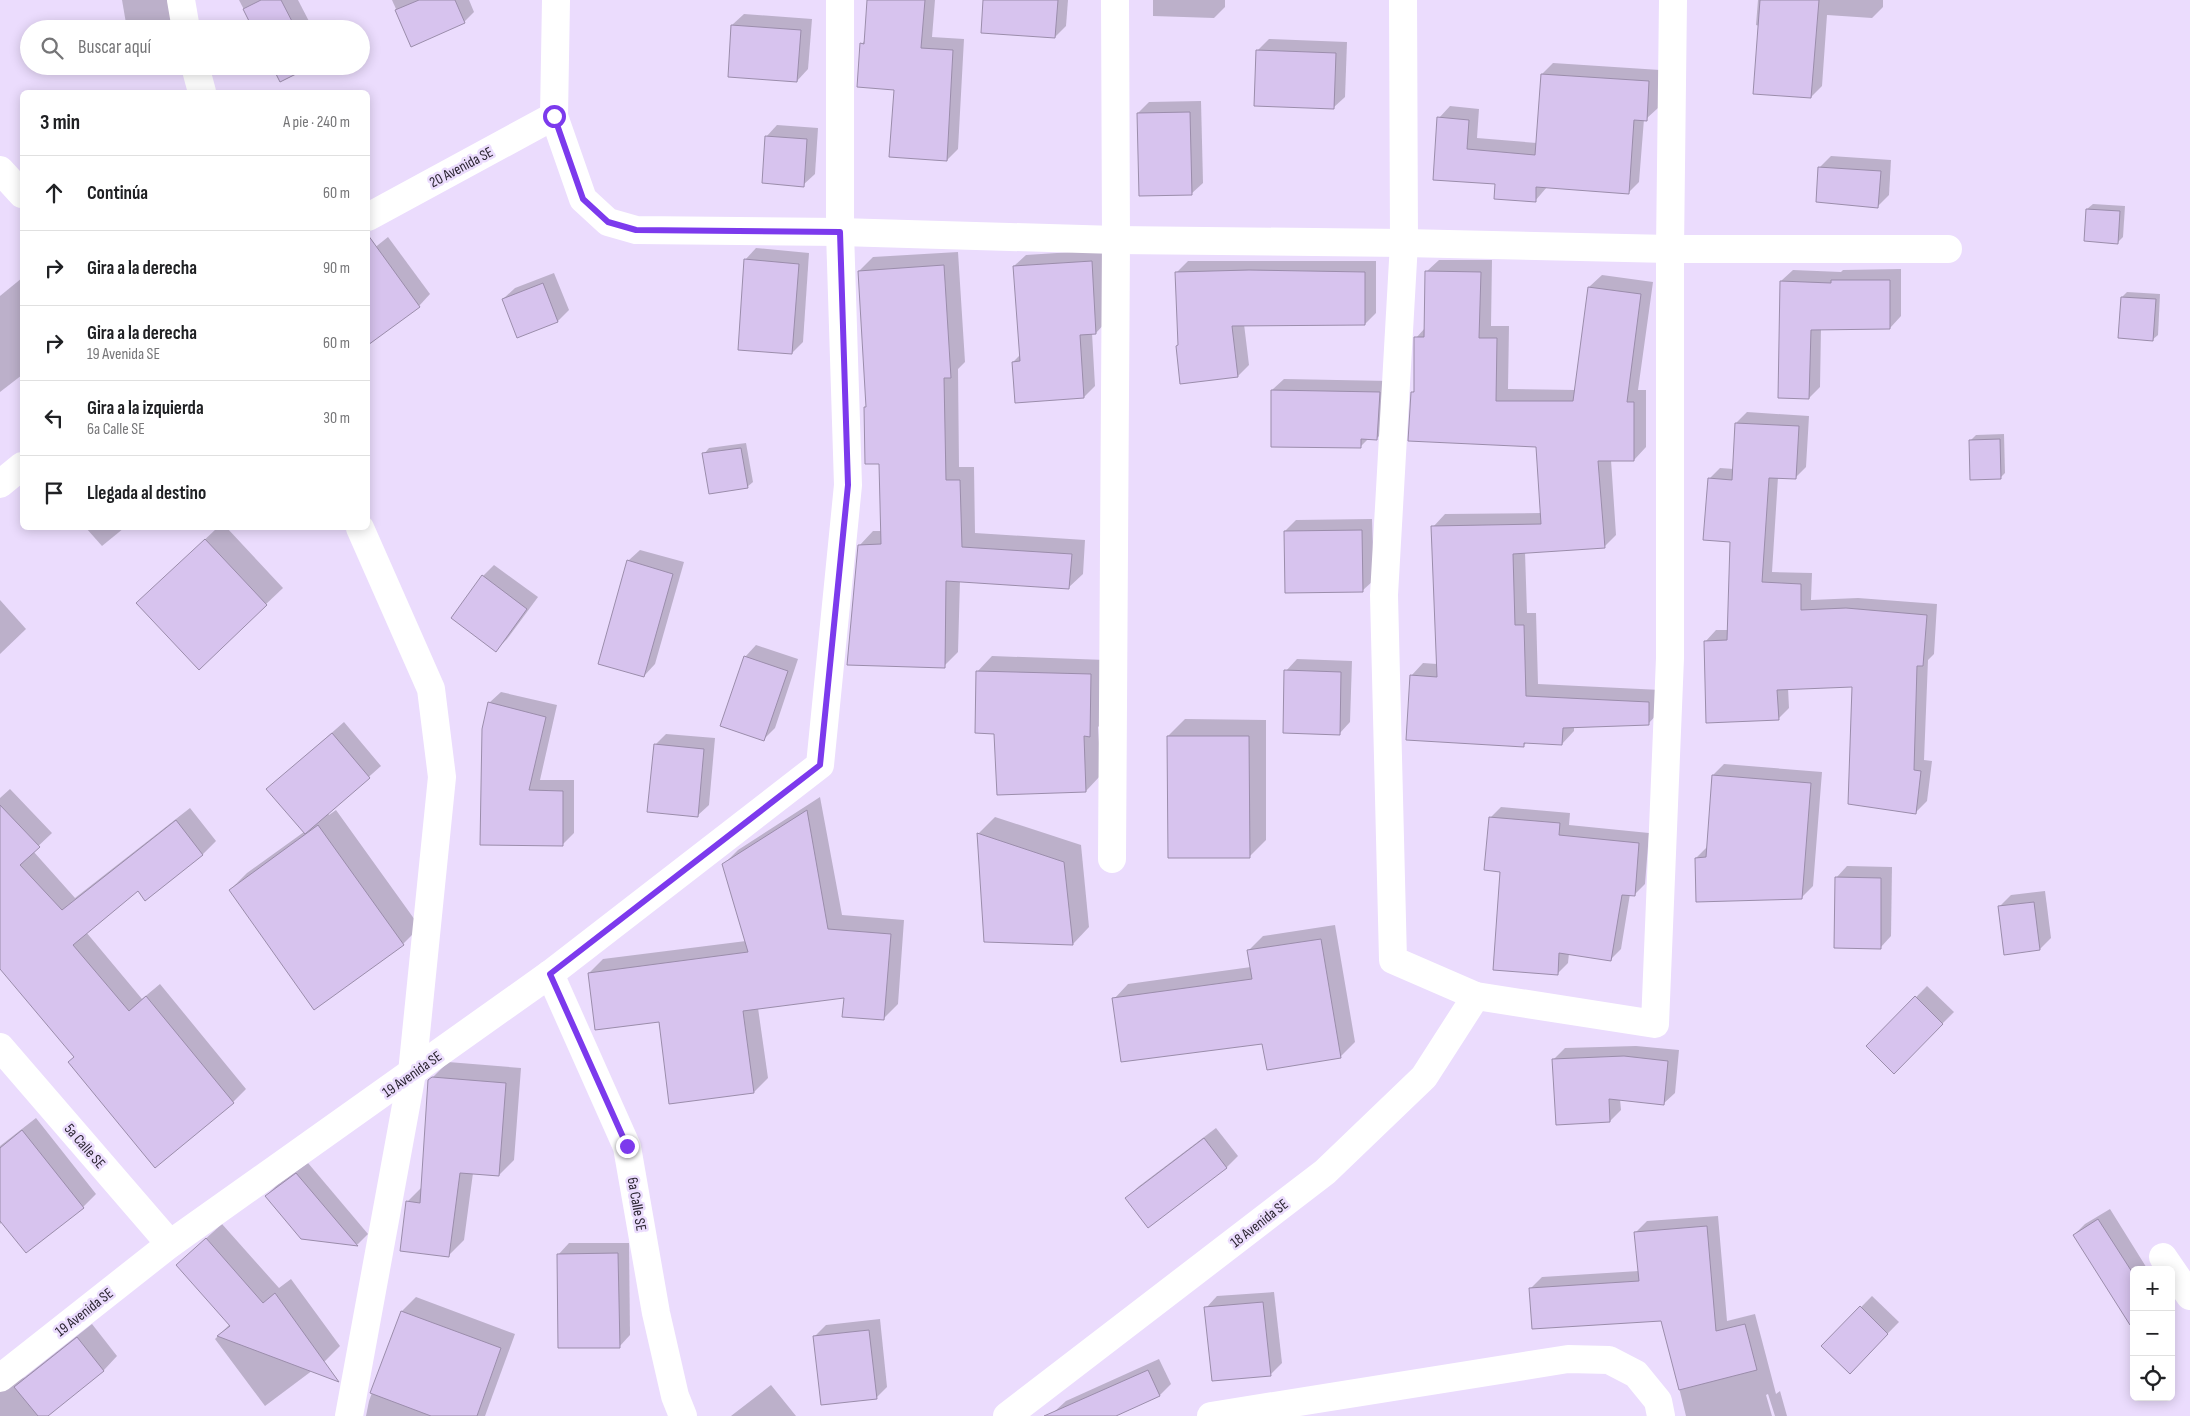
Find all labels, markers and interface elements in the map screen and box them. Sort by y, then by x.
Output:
search box [20,20,370,75]
icon: search [38,34,66,62]
text: Buscar aquí [78,36,151,59]
route start [543,105,566,128]
text: 3 min [40,110,80,135]
text: A pie · 240 m [283,113,350,132]
street label: 20 Avenida SE [426,143,496,192]
icon: ahead [40,179,68,207]
text: Continúa [87,182,148,205]
text: 60 m [323,184,350,203]
icon: right [40,254,68,282]
text: Gira a la derecha [87,257,197,280]
text: 90 m [323,259,350,278]
text: Gira a la derecha [87,322,197,345]
icon: right [40,329,68,357]
text: 60 m [323,334,350,353]
text: 19 Avenida SE [87,345,160,364]
text: Gira a la izquierda [87,397,204,420]
icon: left [40,404,68,432]
text: 30 m [323,409,350,428]
text: 6a Calle SE [87,420,145,439]
icon: arrive [40,479,68,507]
text: Llegada al destino [87,482,206,505]
street label: 19 Avenida SE [379,1047,446,1102]
street label: 5a Calle SE [60,1120,109,1173]
route end [616,1135,639,1158]
street label: 6a Calle SE [622,1176,651,1232]
street label: 18 Avenida SE [1227,1195,1292,1252]
map controls [2130,1266,2175,1401]
button: + [2130,1266,2175,1311]
street label: 19 Avenida SE [51,1284,117,1341]
button: − [2130,1311,2175,1356]
button: locate [2130,1356,2175,1401]

